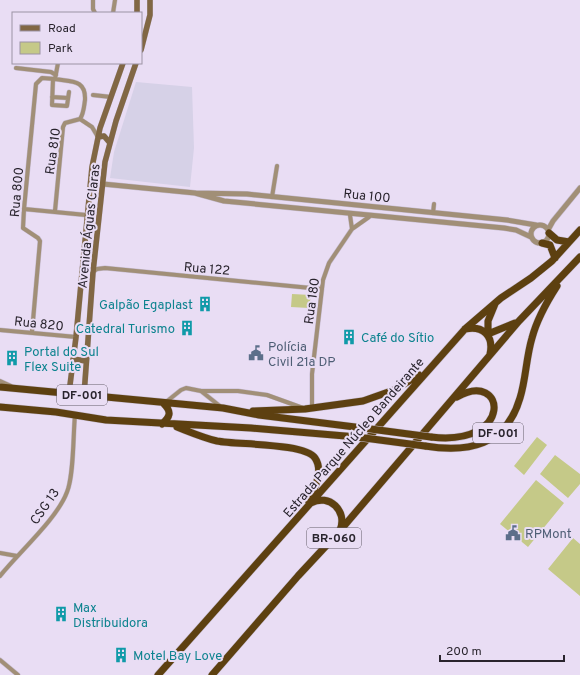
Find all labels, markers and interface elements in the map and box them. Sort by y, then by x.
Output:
legend [12,12,142,64]
text: Road [48,21,76,37]
text: Park [48,41,73,57]
street label: Rua 810 [43,127,65,176]
street label: Avenida Águas Claras [74,163,104,289]
street label: Rua 800 [8,166,28,218]
street label: Rua 100 [342,187,391,207]
street label: Rua 122 [183,260,231,280]
street label: Rua 180 [302,277,324,326]
building icon: Galpão Egaplast [196,295,214,313]
place label: Galpão Egaplast [99,298,193,314]
street label: Rua 820 [13,314,64,336]
building icon: Catedral Turismo [178,319,196,337]
place label: Catedral Turismo [76,322,175,338]
building icon: Café do Sítio [340,328,358,346]
place label: Café do Sítio [361,331,434,347]
place label: Polícia Civil 21a DP [268,340,335,371]
public building icon: Polícia Civil 21a DP [247,344,265,362]
place label: Portal do Sul Flex Suite [24,345,99,376]
building icon: Portal do Sul Flex Suite [3,349,21,367]
street label: Estrada Parque Núcleo Bandeirante [281,355,428,522]
road number: DF-001 [57,385,107,405]
road number: DF-001 [473,423,523,443]
street label: CSG 13 [27,486,64,528]
public building icon: RPMont [504,524,522,542]
place label: RPMont [525,527,572,543]
road number: BR-060 [307,528,361,548]
place label: Max Distribuidora [73,601,148,632]
building icon: Max Distribuidora [52,605,70,623]
scale bar [440,637,564,663]
text: 200 m [446,644,482,660]
building icon: Motel Bay Love [112,646,130,664]
place label: Motel Bay Love [133,649,222,665]

